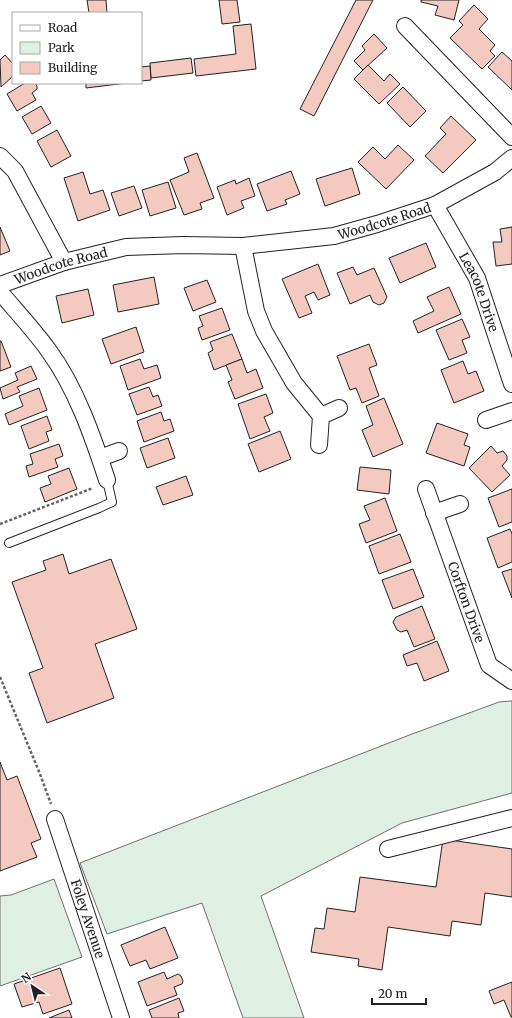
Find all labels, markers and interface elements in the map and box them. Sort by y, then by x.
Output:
legend [12,12,142,84]
text: Road [48,20,77,35]
text: Park [48,40,75,55]
text: Building [48,60,98,75]
street label: Woodcote Road [335,199,433,244]
street label: Woodcote Road [11,244,109,288]
street label: Leacote Drive [455,249,502,334]
street label: Corfton Drive [444,559,488,645]
street label: Foley Avenue [67,877,109,961]
north arrow [12,966,52,1006]
text: N [19,969,34,986]
scale bar [372,980,426,1006]
text: 20 m [378,986,407,1001]

